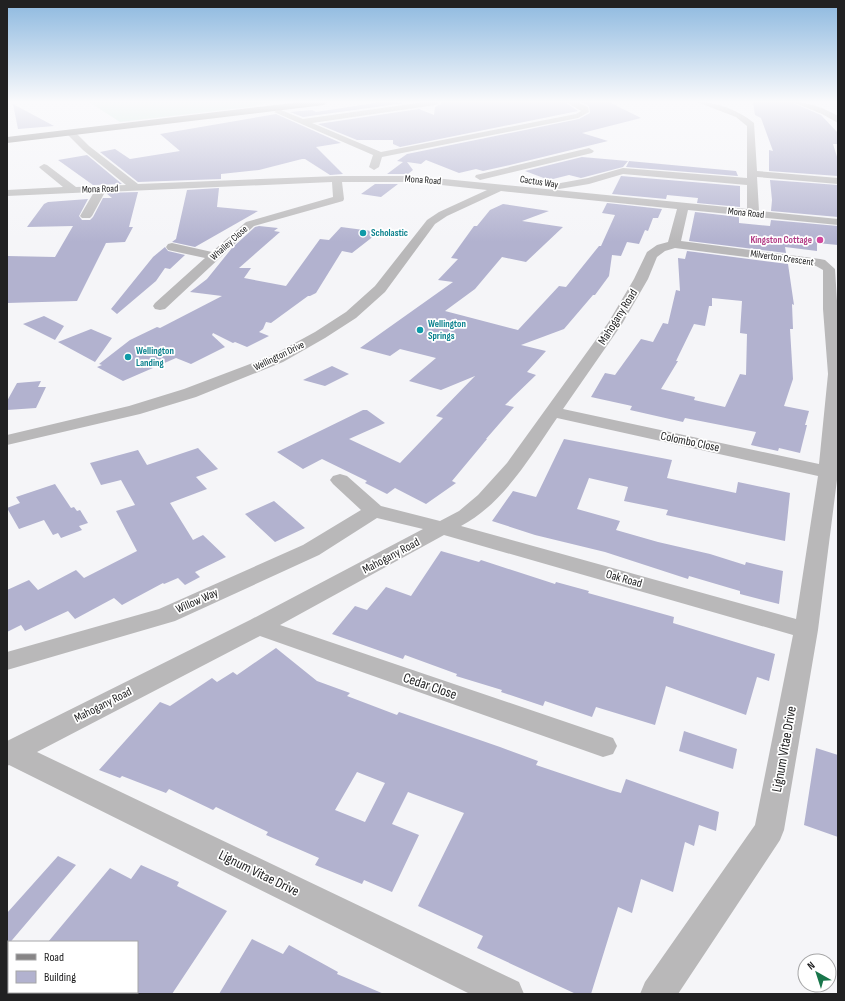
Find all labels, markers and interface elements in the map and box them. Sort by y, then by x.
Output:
street label: Mona Road [404,173,442,187]
street label: Cactus Way [519,173,559,191]
street label: Mona Road [82,182,118,196]
street label: Mona Road [727,205,765,221]
street label: Whalley Close [208,223,250,263]
place label: Scholastic [371,227,408,239]
marker: Scholastic [358,228,368,238]
place label: Kingston Cottage [750,234,812,246]
marker: Kingston Cottage [815,235,825,245]
street label: Milverton Crescent [749,248,815,268]
street label: Mahogany Road [595,286,641,348]
place label: Wellington Springs [428,318,466,342]
marker: Wellington Springs [415,325,425,335]
street label: Wellington Drive [252,339,306,373]
place label: Wellington Landing [136,345,174,369]
marker: Wellington Landing [123,352,133,362]
street label: Colombo Close [659,428,721,456]
street label: Mahogany Road [360,535,422,577]
street label: Oak Road [604,567,644,591]
street label: Willow Way [174,585,221,617]
street label: Cedar Close [401,669,459,703]
street label: Mahogany Road [72,684,134,726]
street label: Lignum Vitae Drive [768,705,800,793]
street label: Lignum Vitae Drive [216,846,302,900]
legend [8,941,138,993]
text: Road [44,950,64,965]
north arrow [797,953,837,993]
text: N [805,959,817,973]
text: Building [44,970,76,985]

